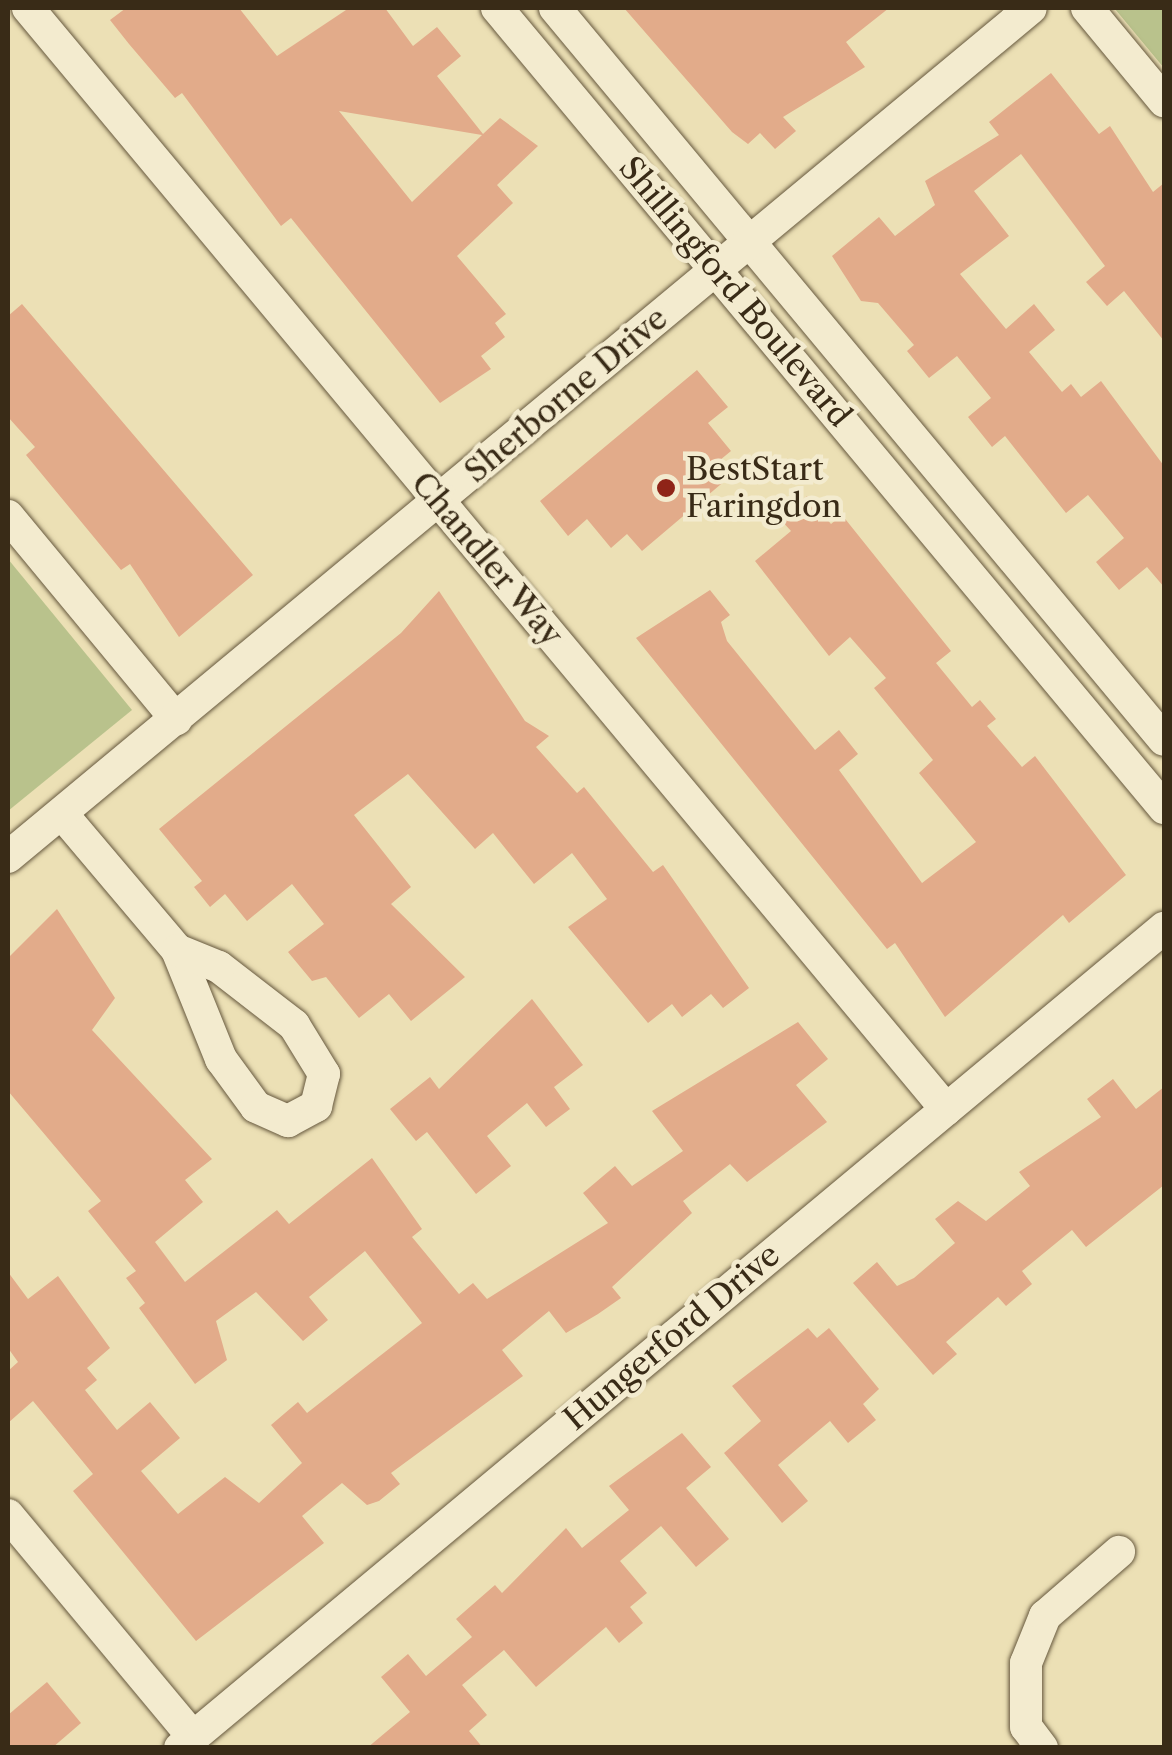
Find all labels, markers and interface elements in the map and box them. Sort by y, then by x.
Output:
street label: Shillingford Boulevard [611,149,859,435]
street label: Sherborne Drive [457,299,675,491]
place label: BestStart Faringdon [686,451,842,526]
street label: Chandler Way [403,464,571,654]
marker: BestStart Faringdon [655,477,677,499]
street label: Hungerford Drive [556,1236,788,1438]

